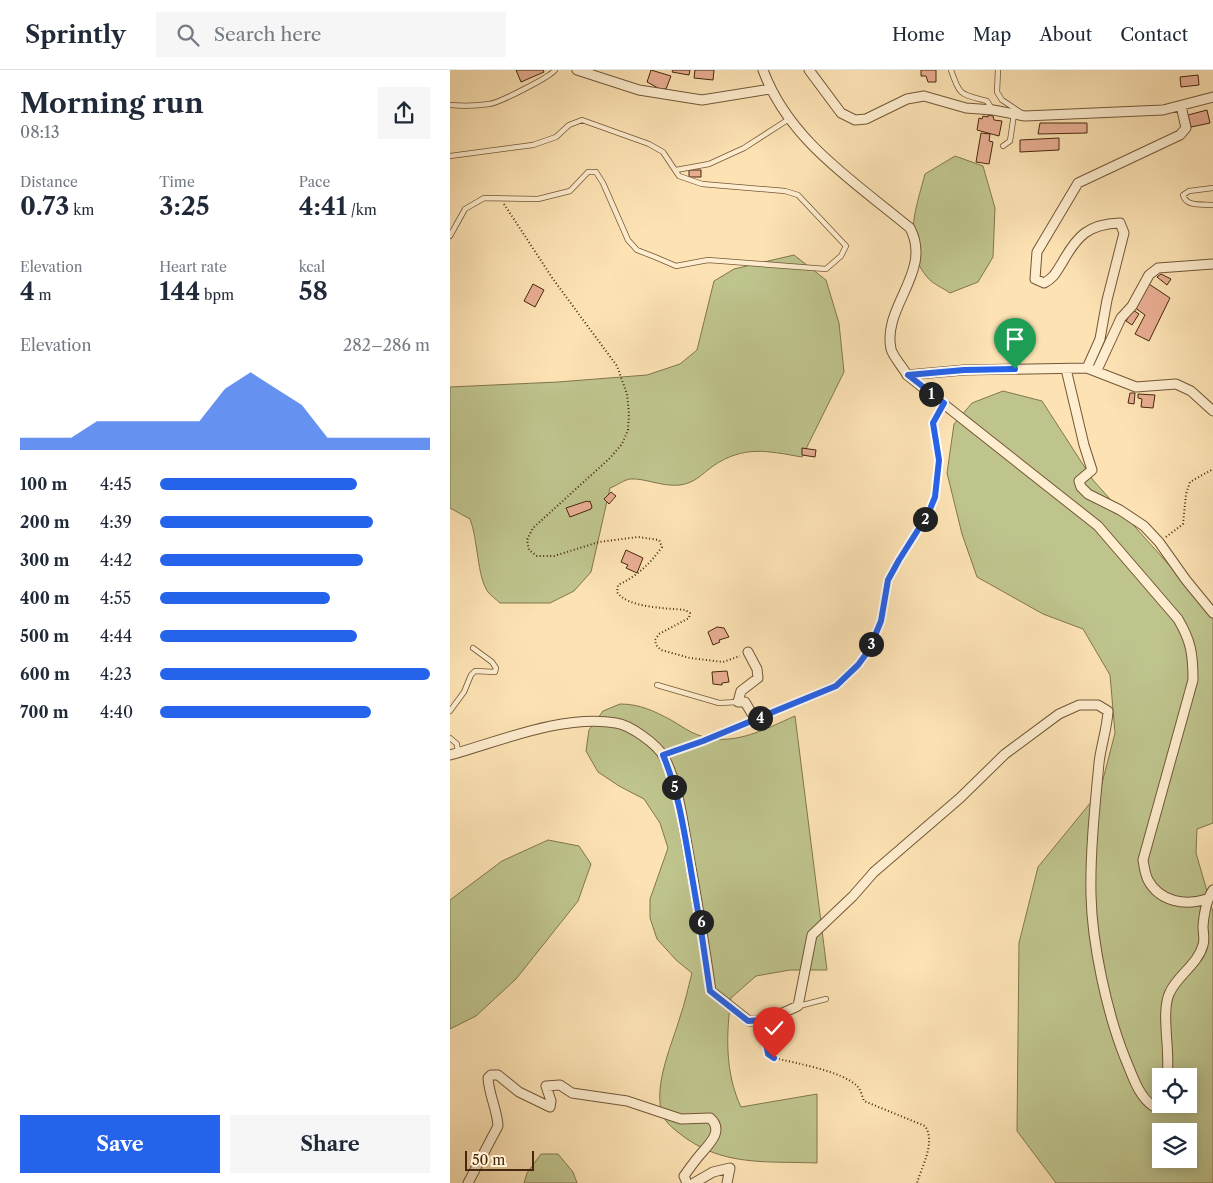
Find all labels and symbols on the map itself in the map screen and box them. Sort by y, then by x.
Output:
pin [994,318,1036,369]
pin: 1 [918,382,944,406]
pin: 2 [912,506,938,532]
pin: 3 [858,632,884,656]
pin: 4 [748,706,772,730]
pin: 5 [662,774,686,800]
pin: 6 [688,910,714,934]
pin [753,1007,795,1058]
scale bar [465,1148,534,1171]

